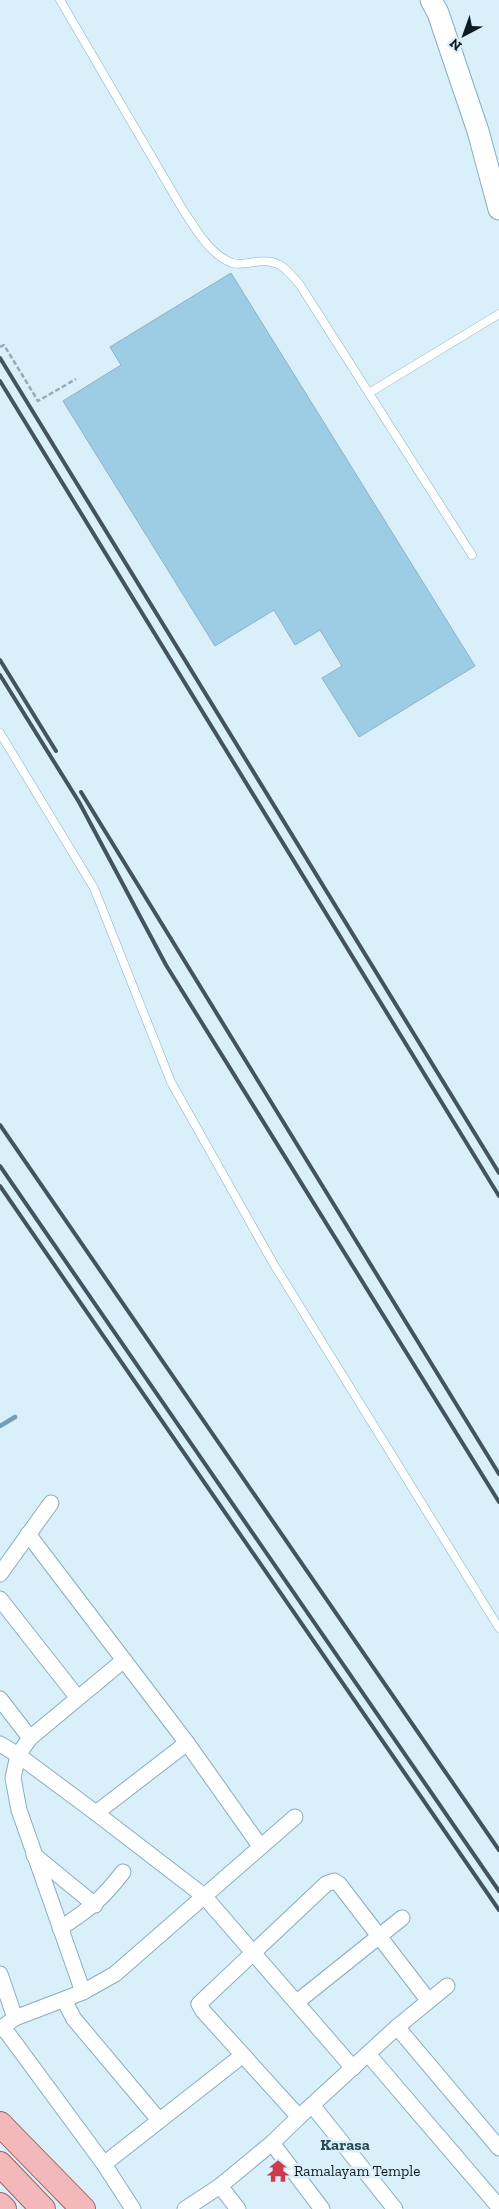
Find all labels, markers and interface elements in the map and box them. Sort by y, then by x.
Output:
north arrow [439,10,489,60]
text: N [446,34,465,54]
district label: Karasa [320,2135,370,2154]
temple icon: Ramalayam Temple [265,2158,291,2184]
place label: Ramalayam Temple [294,2162,420,2180]

